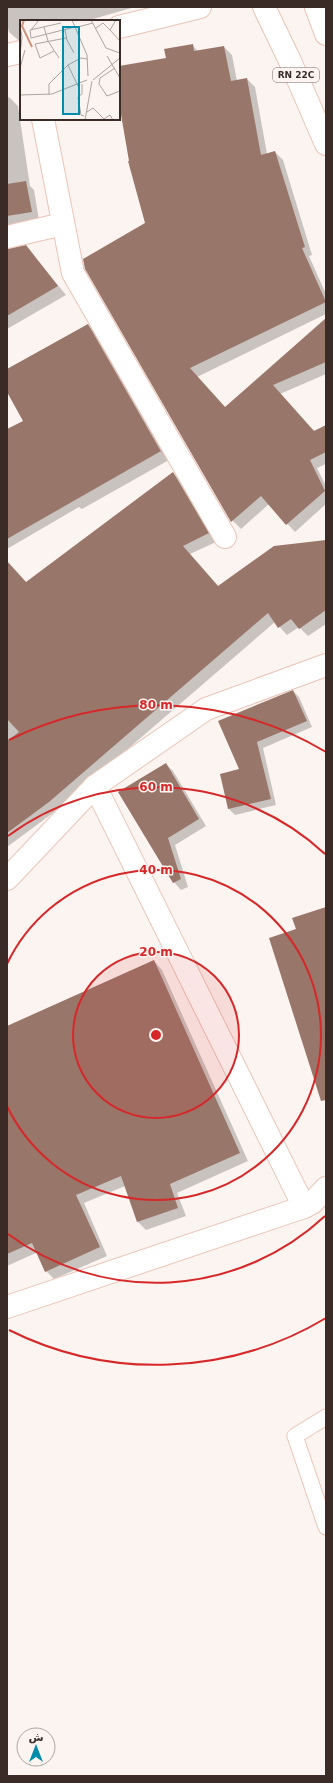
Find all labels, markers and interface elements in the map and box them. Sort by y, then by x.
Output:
inset map [20,20,120,120]
road number: RN 22C [273,68,319,82]
text: 80 m [139,698,173,712]
text: 60 m [139,780,173,794]
text: 40 m [139,863,173,877]
text: 20 m [139,945,173,959]
centre of rings [149,1028,163,1042]
north arrow [16,1727,56,1767]
text: ش [28,1731,44,1744]

